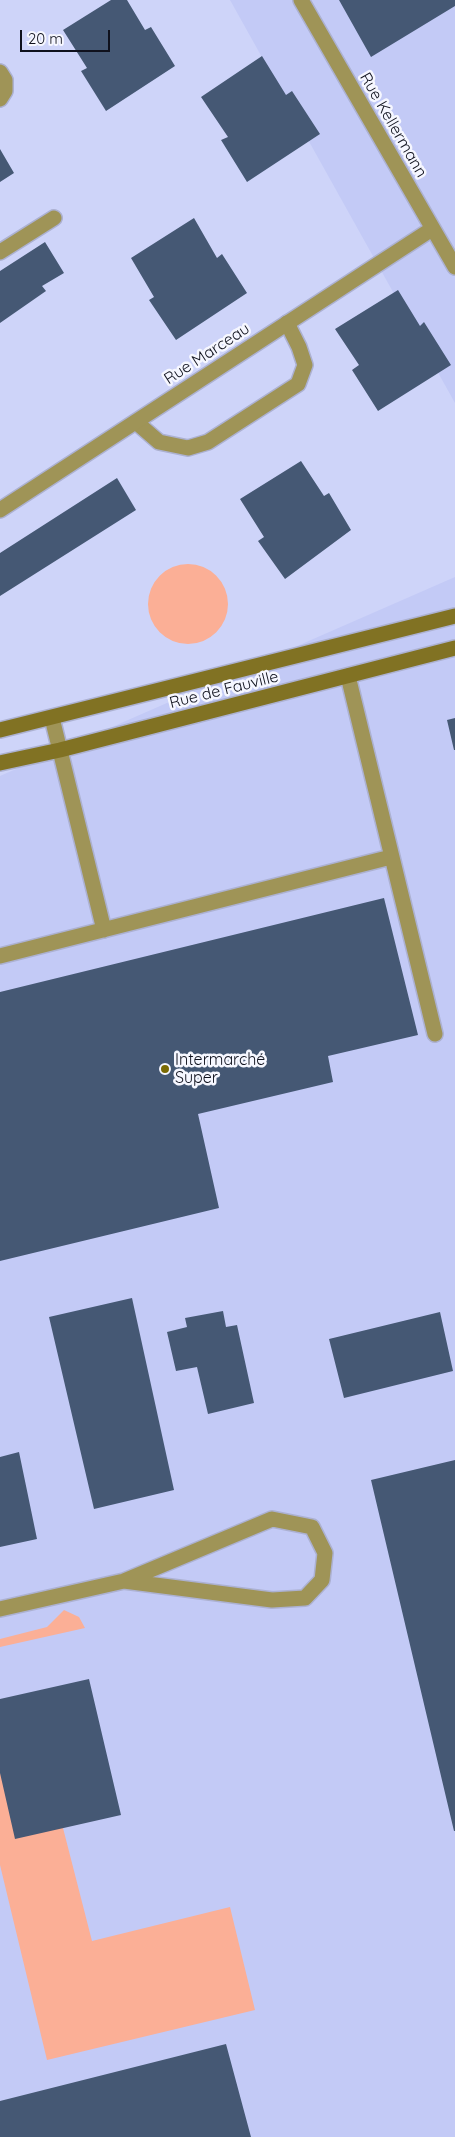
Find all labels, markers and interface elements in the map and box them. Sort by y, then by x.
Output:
scale bar [22,20,112,52]
text: 20 m [28,29,63,48]
street label: Rue Kellermann [355,69,431,181]
street label: Rue Marceau [161,319,253,389]
street label: Rue de Fauville [167,667,281,713]
place label: Intermarché Super [175,1050,265,1088]
marker: Intermarché Super [159,1063,171,1075]

